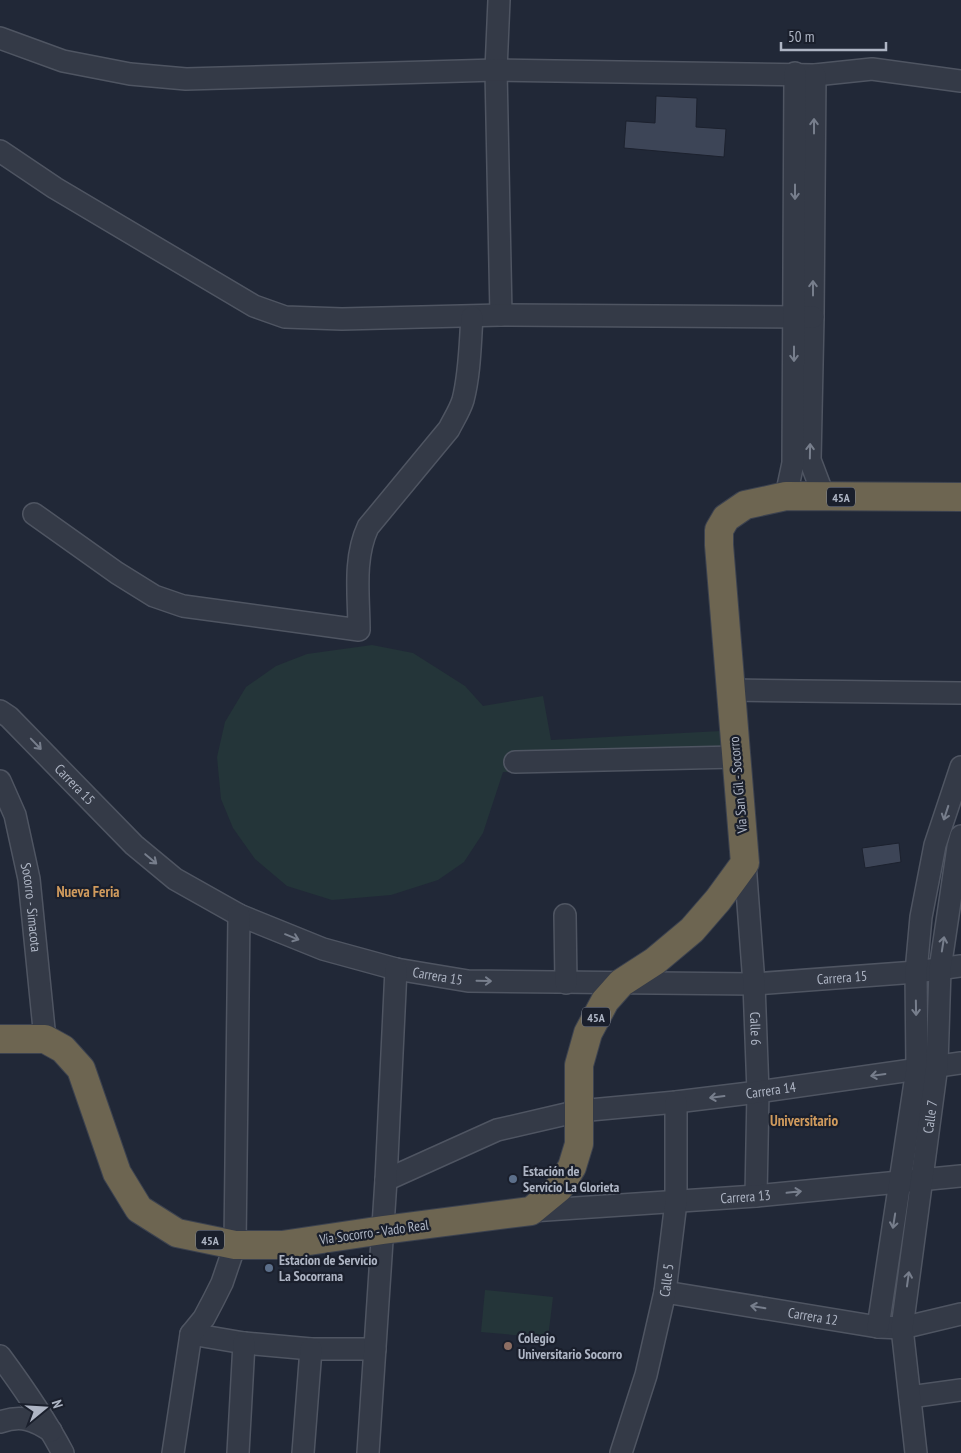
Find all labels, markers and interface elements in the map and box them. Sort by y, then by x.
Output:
scale bar [781,20,886,52]
text: 50 m [788,27,814,46]
one-way arrow [809,118,819,134]
one-way arrow [790,184,800,200]
one-way arrow [808,280,818,296]
one-way arrow [789,346,799,362]
one-way arrow [805,443,815,459]
road number: 45A [827,488,855,507]
street label: Vía San Gil - Socorro [725,736,751,835]
one-way arrow [29,738,41,750]
street label: Carrera 15 [51,760,99,809]
one-way arrow [940,805,950,821]
one-way arrow [144,853,157,865]
street label: Socorro - Simacota [17,861,45,953]
district label: Nueva Feria [57,882,120,901]
one-way arrow [284,932,299,942]
one-way arrow [939,936,949,952]
street label: Carrera 15 [411,963,464,989]
street label: Carrera 15 [816,967,868,988]
one-way arrow [475,976,491,986]
one-way arrow [911,999,921,1015]
road number: 45A [582,1008,610,1026]
street label: Calle 6 [746,1012,765,1046]
one-way arrow [870,1070,886,1080]
street label: Carrera 14 [745,1078,798,1102]
one-way arrow [709,1092,725,1102]
street label: Calle 7 [919,1099,941,1134]
district label: Universitario [770,1111,838,1130]
place label: Estación de Servicio La Glorieta [523,1162,620,1196]
marker: Estación de Servicio La Glorieta [507,1173,519,1185]
street label: Carrera 13 [720,1186,771,1207]
one-way arrow [786,1187,802,1197]
one-way arrow [889,1212,899,1228]
street label: Vía Socorro - Vado Real [317,1215,431,1249]
road number: 45A [196,1230,224,1250]
place label: Estacion de Servicio La Socorrana [279,1251,378,1285]
marker: Estacion de Servicio La Socorrana [263,1262,275,1274]
street label: Calle 5 [655,1262,677,1299]
one-way arrow [904,1272,914,1288]
one-way arrow [750,1302,766,1312]
street label: Carrera 12 [787,1303,839,1329]
place label: Colegio Universitario Socorro [518,1329,622,1363]
marker: Colegio Universitario Socorro [502,1340,514,1352]
north arrow [20,1383,70,1433]
text: N [48,1398,67,1410]

